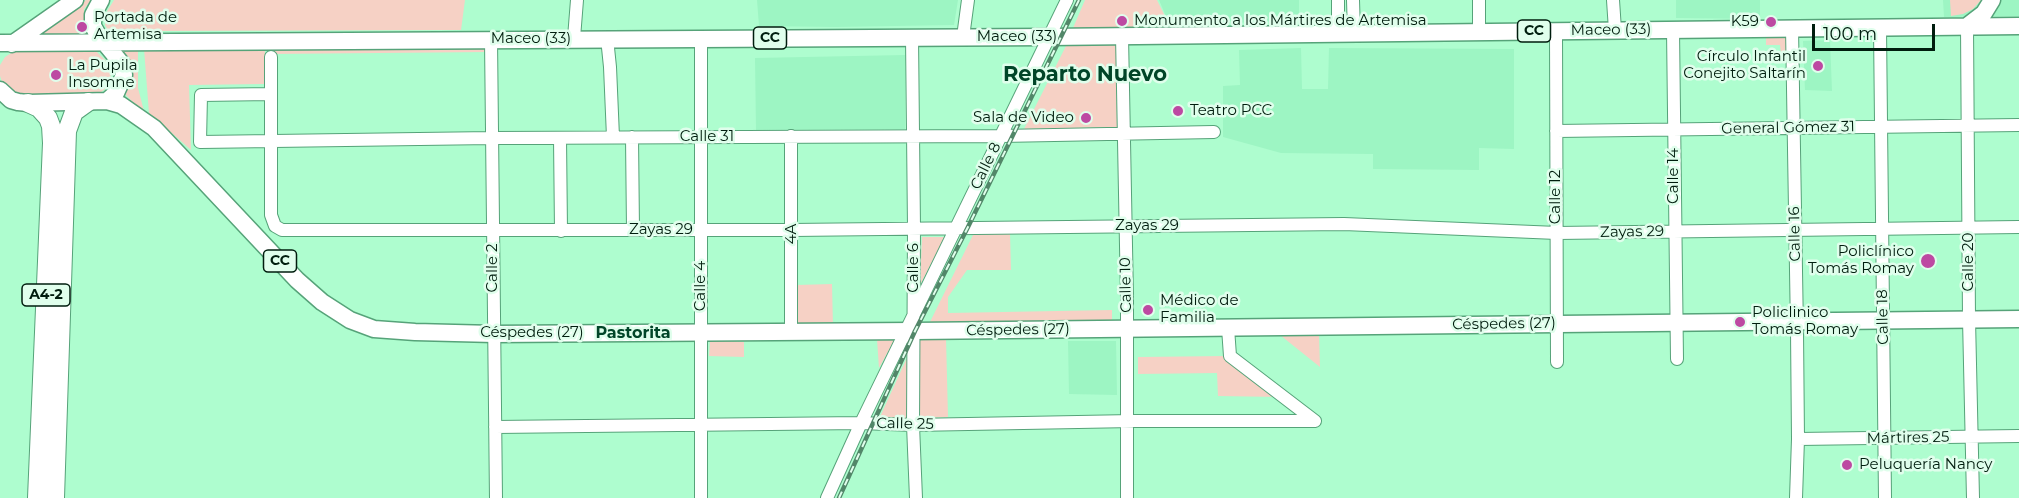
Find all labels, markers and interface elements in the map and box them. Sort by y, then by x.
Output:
place label: Portada de Artemisa [94,9,177,44]
place label: Monumento a los Mártires de Artemisa [1134,12,1426,30]
scale bar [1815,12,1938,50]
place label: K59 [1731,13,1759,31]
marker: Monumento a los Mártires de Artemisa [1115,14,1129,28]
marker: K59 [1764,15,1778,29]
marker: Portada de Artemisa [75,20,89,34]
road number: CC [1518,20,1550,42]
street label: Maceo (33) [1571,20,1651,40]
text: 100 m [1823,23,1877,45]
road number: CC [754,27,786,49]
street label: Maceo (33) [977,28,1057,46]
street label: Maceo (33) [491,30,571,48]
place label: Círculo Infantil Conejito Saltarín [1683,48,1806,83]
place label: La Pupila Insomne [68,57,138,92]
marker: Círculo Infantil Conejito Saltarín [1811,59,1825,73]
district label: Reparto Nuevo [1003,62,1167,88]
marker: La Pupila Insomne [49,68,63,82]
place label: Teatro PCC [1190,102,1272,120]
marker: Teatro PCC [1171,104,1185,118]
place label: Sala de Video [973,109,1074,127]
marker: Sala de Video [1079,111,1093,125]
street label: General Gómez 31 [1721,118,1855,138]
street label: Calle 31 [680,128,734,146]
street label: Calle 8 [967,140,1005,192]
street label: Calle 14 [1665,148,1683,204]
street label: Calle 12 [1547,170,1565,224]
street label: Calle 16 [1786,206,1804,262]
street label: Zayas 29 [1115,217,1179,235]
street label: Zayas 29 [629,221,693,239]
street label: Zayas 29 [1600,222,1664,242]
street label: 4A [783,224,801,244]
street label: Calle 20 [1960,233,1978,291]
street label: Calle 6 [905,243,923,293]
place label: Policlínico Tomás Romay [1808,243,1914,278]
street label: Calle 2 [484,244,502,292]
road number: CC [264,250,296,272]
marker: Policlínico Tomás Romay [1919,252,1937,270]
street label: Calle 10 [1117,257,1135,313]
street label: Calle 4 [692,261,710,311]
road number: A4-2 [22,284,70,306]
street label: Calle 18 [1874,289,1892,345]
place label: Médico de Familia [1160,292,1238,327]
marker: Médico de Familia [1141,303,1155,317]
place label: Policlinico Tomás Romay [1752,304,1858,339]
street label: Céspedes (27) [1452,314,1556,334]
marker: Policlinico Tomás Romay [1733,315,1747,329]
street label: Céspedes (27) [966,320,1070,340]
district label: Pastorita [595,323,671,343]
street label: Céspedes (27) [480,324,584,342]
street label: Calle 25 [876,415,934,433]
street label: Mártires 25 [1867,428,1949,448]
place label: Peluquería Nancy [1859,456,1992,474]
marker: Peluquería Nancy [1840,458,1854,472]

